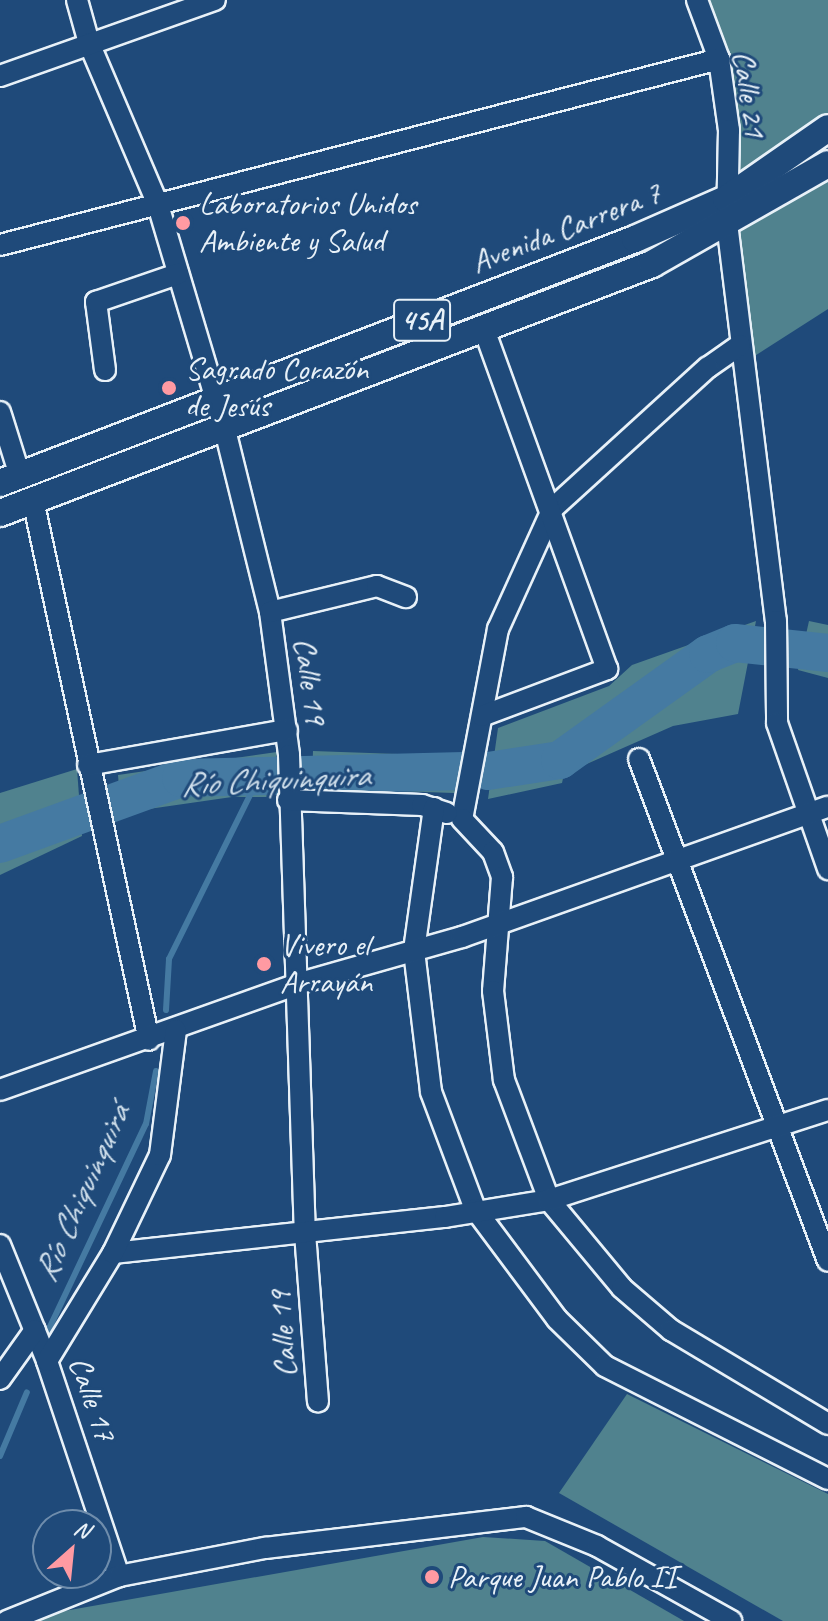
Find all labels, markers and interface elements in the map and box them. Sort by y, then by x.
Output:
street label: Calle 21 [724,48,774,140]
street label: Avenida Carrera 7 [466,174,666,282]
place label: Laboratorios Unidos Ambiente y Salud [199,186,416,261]
marker: Laboratorios Unidos Ambiente y Salud [174,214,192,232]
road number: 45A [392,294,452,346]
place label: Sagrado Corazón de Jesús [185,351,368,426]
marker: Sagrado Corazón de Jesús [160,379,178,397]
street label: Calle 19 [285,635,335,727]
water label: Río Chiquinquira [180,754,370,804]
place label: Vivero el Arrayán [280,927,372,1002]
marker: Vivero el Arrayán [255,955,273,973]
water label: Río Chiquinquirá [24,1099,138,1287]
street label: Calle 19 [261,1289,305,1379]
street label: Calle 17 [60,1352,124,1446]
north arrow [32,1509,112,1589]
text: N [70,1514,94,1545]
place label: Parque Juan Pablo II [448,1558,677,1596]
marker: Parque Juan Pablo II [423,1568,441,1586]

